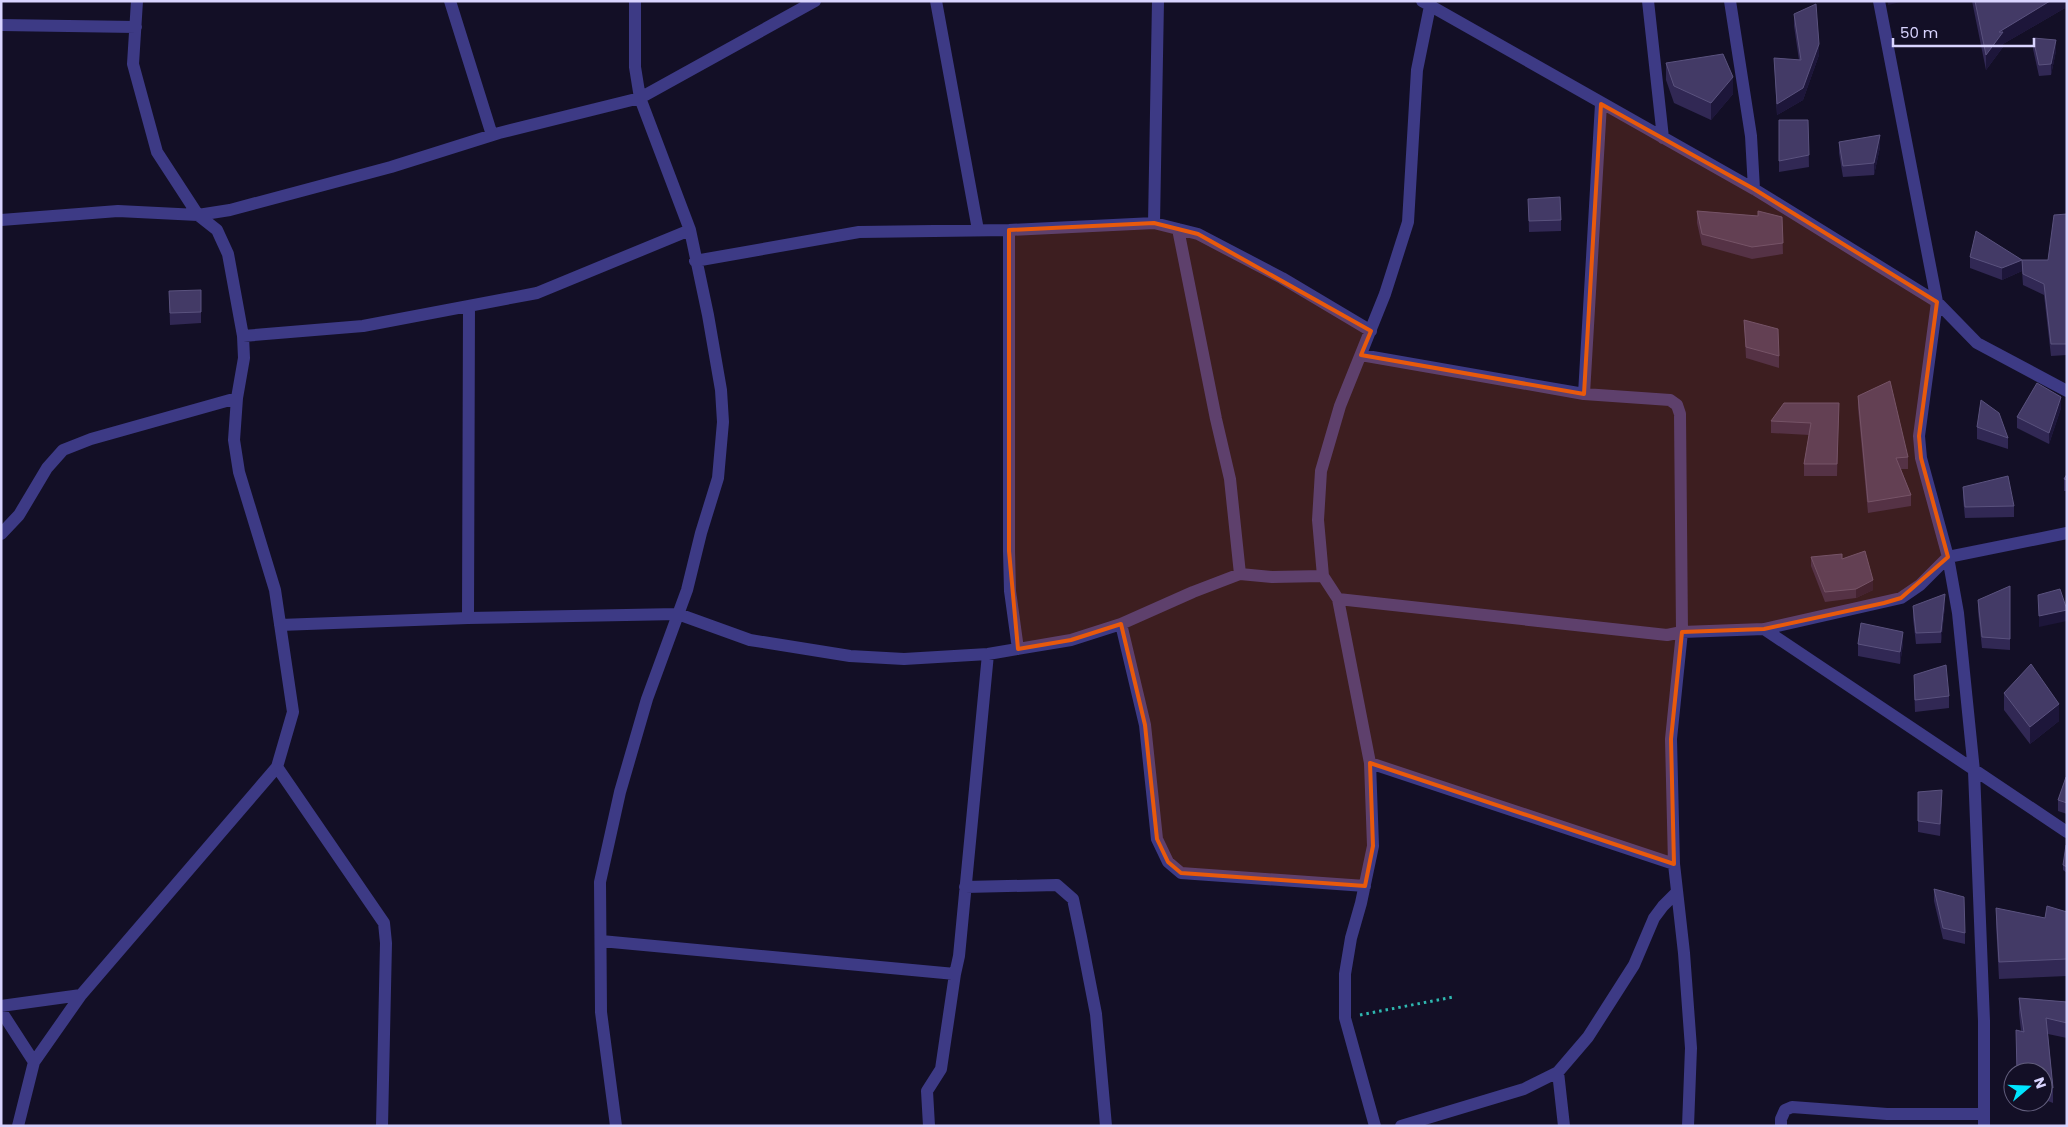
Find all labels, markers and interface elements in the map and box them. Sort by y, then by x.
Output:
scale bar [1893,15,2034,47]
text: 50 m [1900,22,1938,43]
north arrow [2003,1062,2053,1112]
text: N [2029,1075,2051,1091]

